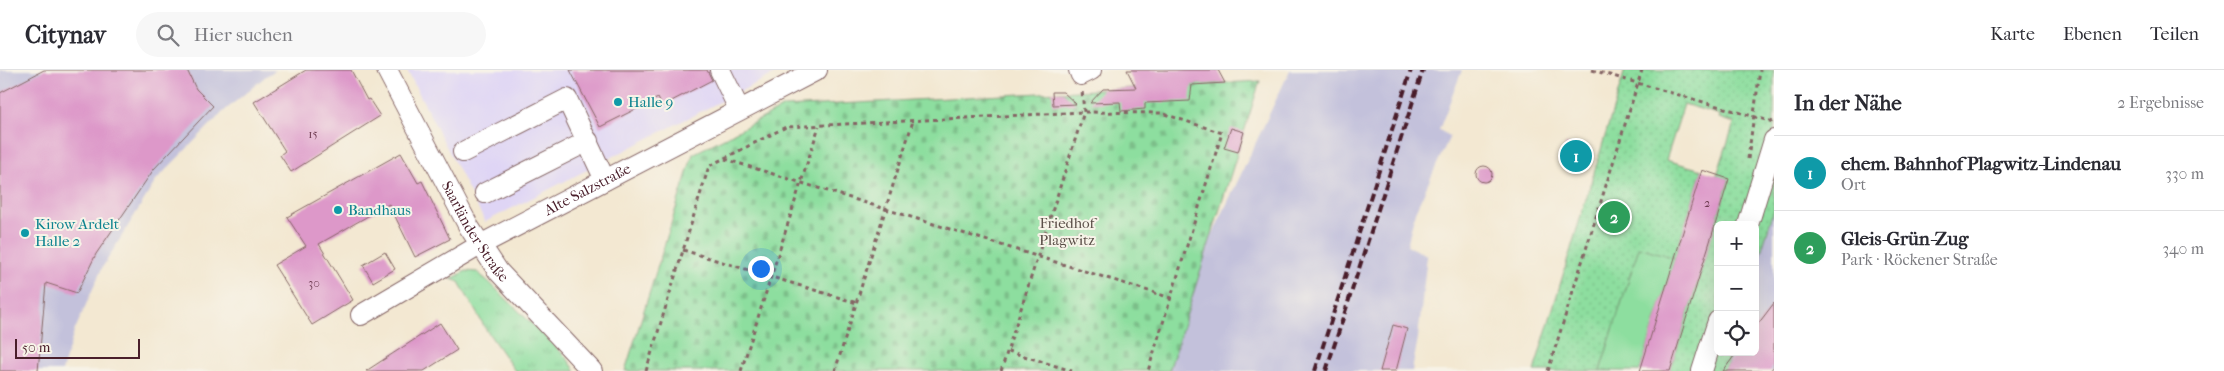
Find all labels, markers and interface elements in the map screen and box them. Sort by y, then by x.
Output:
search box [136,12,486,57]
text: Citynav [25,21,106,49]
icon: search [154,21,182,49]
text: Hier suchen [194,24,293,46]
text: Karte [1990,24,2035,45]
text: Ebenen [2063,24,2122,45]
text: Teilen [2150,24,2199,45]
text: In der Nähe [1794,91,1902,115]
place label: Halle 9 [628,93,674,111]
text: 2 Ergebnisse [2117,93,2204,112]
marker: Halle 9 [612,96,624,108]
house number: 15 [308,127,318,141]
pin: 1 [1560,137,1592,175]
text: ehem. Bahnhof Plagwitz-Lindenau [1841,153,2121,175]
street label: Alte Salzstraße [540,159,634,220]
text: 1 [1807,164,1813,183]
text: 330 m [2165,164,2204,183]
text: Ort [1841,175,1866,194]
street label: Saarländer Straße [438,178,513,286]
house number: 2 [1704,196,1710,210]
pin: 2 [1598,198,1630,236]
place label: Bandhaus [348,201,411,219]
marker: Bandhaus [332,204,344,216]
park label: Friedhof Plagwitz [1039,214,1098,249]
place label: Kirow Ardelt Halle 2 [35,215,120,250]
map controls [1714,221,1759,356]
button: + [1714,221,1759,266]
marker: Kirow Ardelt Halle 2 [19,227,31,239]
text: Gleis-Grün-Zug [1841,228,1969,250]
text: 2 [1806,239,1814,258]
text: 340 m [2162,239,2204,258]
text: Park · Röckener Straße [1841,250,1998,269]
your location [748,256,774,282]
button: − [1714,266,1759,311]
house number: 30 [308,276,320,290]
button: locate [1714,311,1759,356]
scale bar [15,336,140,359]
text: 50 m [22,339,50,356]

